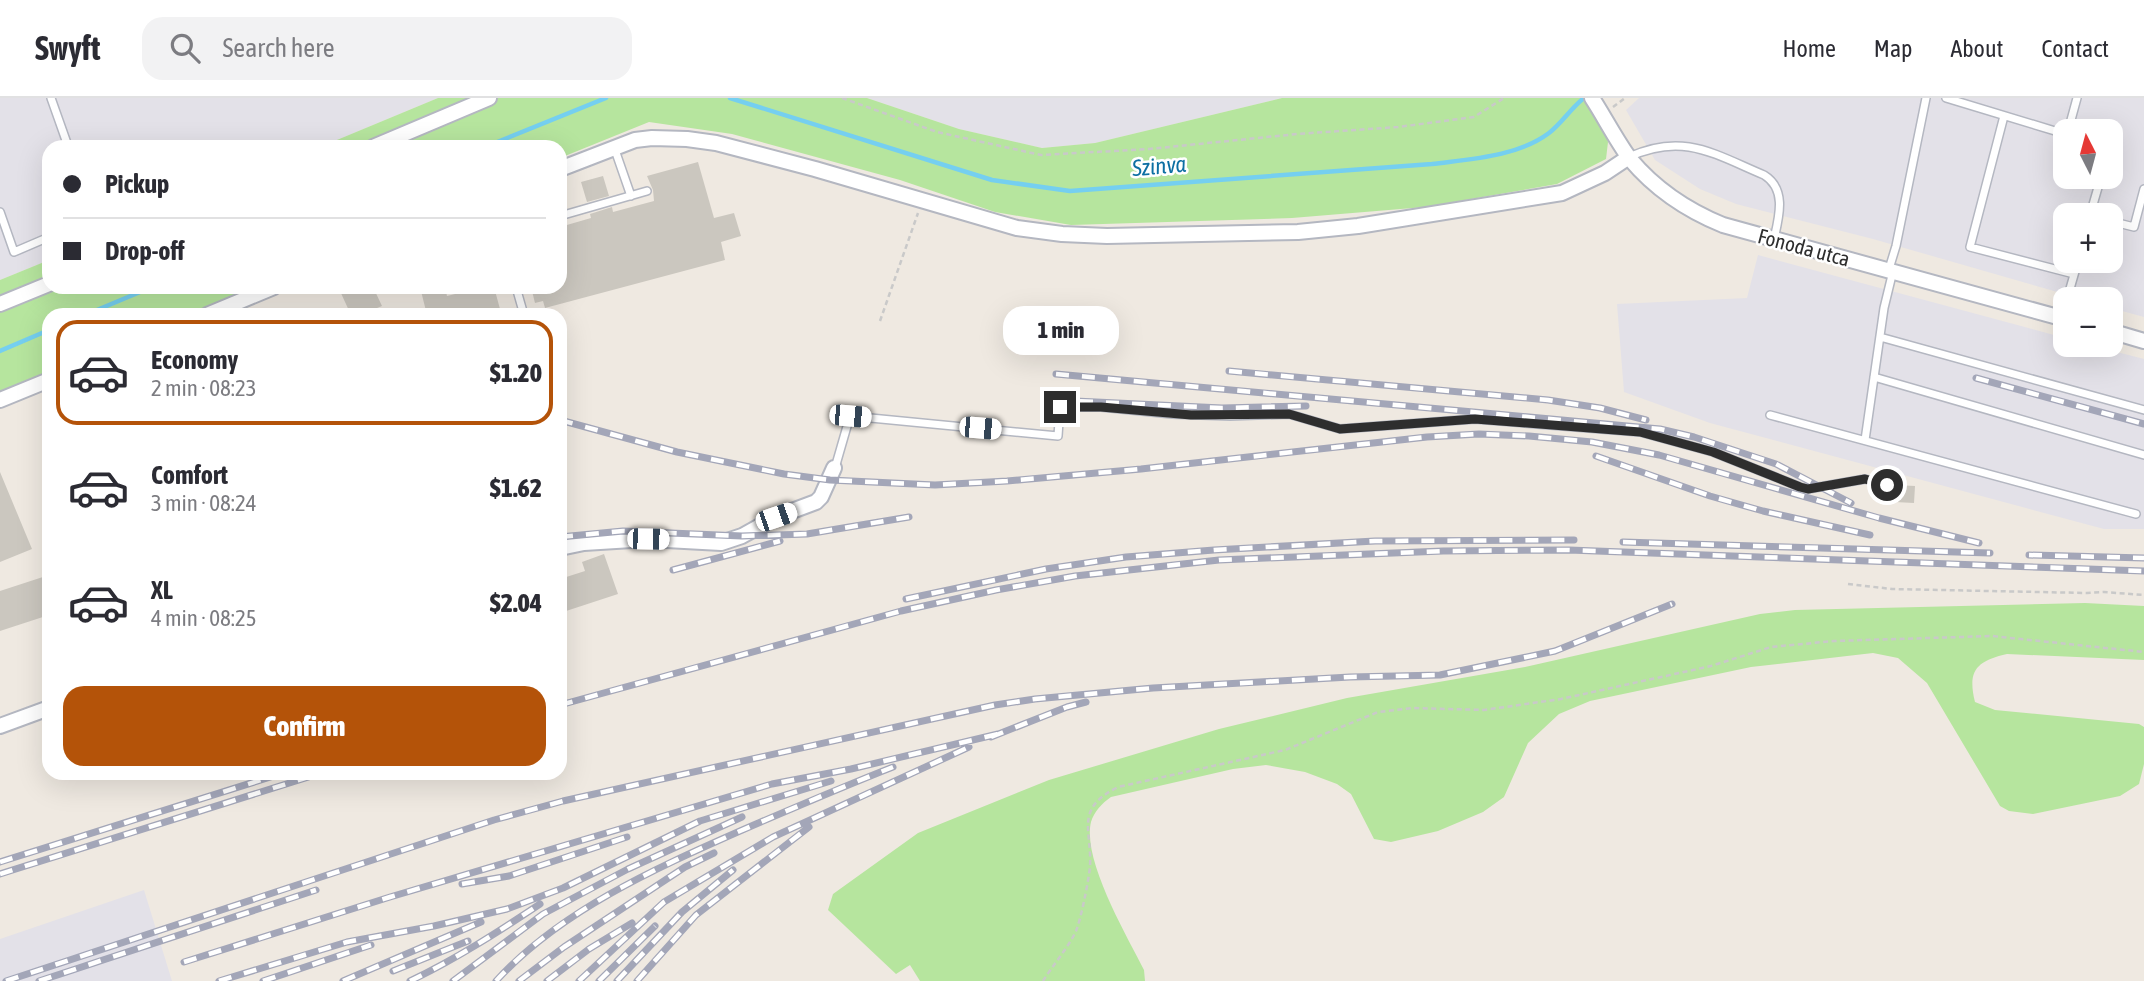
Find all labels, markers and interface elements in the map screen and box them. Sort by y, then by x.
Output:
search box [142,17,632,80]
text: Swyft [35,29,100,67]
icon: search [166,29,204,67]
text: Search here [222,33,335,63]
text: Home [1782,35,1836,62]
text: Map [1874,35,1912,62]
text: About [1950,35,2003,62]
text: Contact [2041,35,2109,62]
north arrow [2053,119,2123,189]
map controls [2053,119,2123,357]
water label: Szinva [1130,151,1187,181]
text: Pickup [105,169,169,199]
button: + [2053,203,2123,273]
street label: Fonoda utca [1755,223,1853,271]
text: Drop-off [105,236,185,266]
button: − [2053,287,2123,357]
callout: 1 min [1002,306,1118,354]
text: 1 min [1038,317,1084,343]
icon: car [67,341,130,404]
text: Economy [151,345,238,375]
text: $1.20 [490,358,542,388]
text: 2 min · 08:23 [151,375,257,401]
route end [1044,391,1076,423]
car [829,404,872,428]
car [959,416,1002,440]
icon: car [67,456,130,519]
text: Comfort [151,460,228,490]
route start [1871,469,1903,501]
text: $1.62 [490,473,542,503]
text: 3 min · 08:24 [151,490,257,516]
car [753,500,800,534]
car [627,528,670,550]
icon: car [67,571,130,634]
text: XL [151,575,173,605]
text: $2.04 [490,588,542,618]
text: 4 min · 08:25 [151,605,257,631]
button: Confirm [63,686,546,766]

